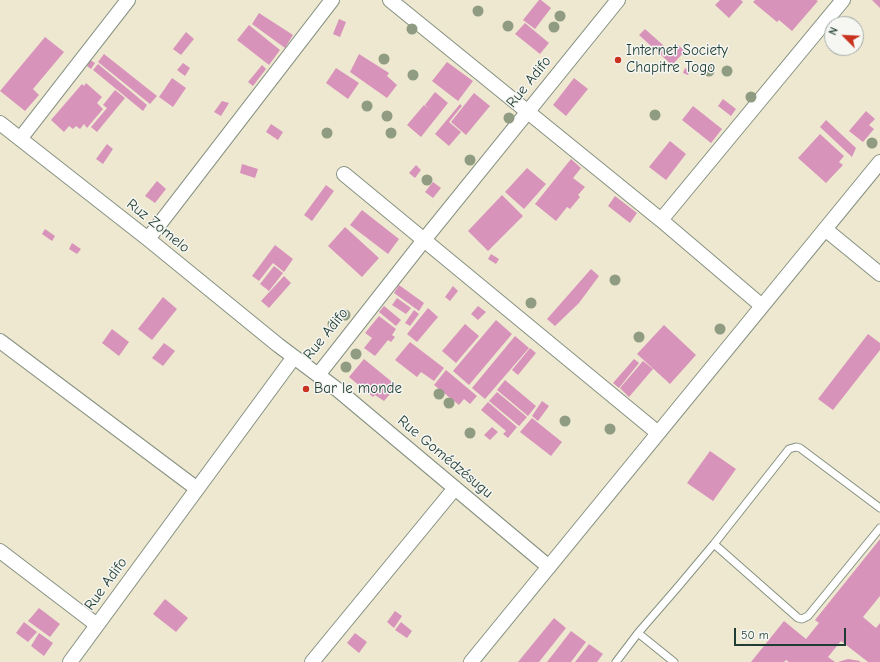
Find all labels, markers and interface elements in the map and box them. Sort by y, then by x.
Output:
north arrow [824,16,864,56]
text: N [826,25,841,37]
place label: Internet Society Chapitre Togo [626,42,728,77]
street label: Rue Adifo [503,53,555,111]
marker: Internet Society Chapitre Togo [613,55,623,65]
street label: Ruz Zomelo [123,195,193,257]
street label: Rue Adifo [300,305,352,363]
place label: Bar le monde [314,380,402,398]
marker: Bar le monde [301,384,311,394]
street label: Rue Gomédzésugu [394,412,496,502]
street label: Rue Adifo [81,554,131,614]
scale bar [736,620,848,646]
text: 50 m [741,628,769,642]

